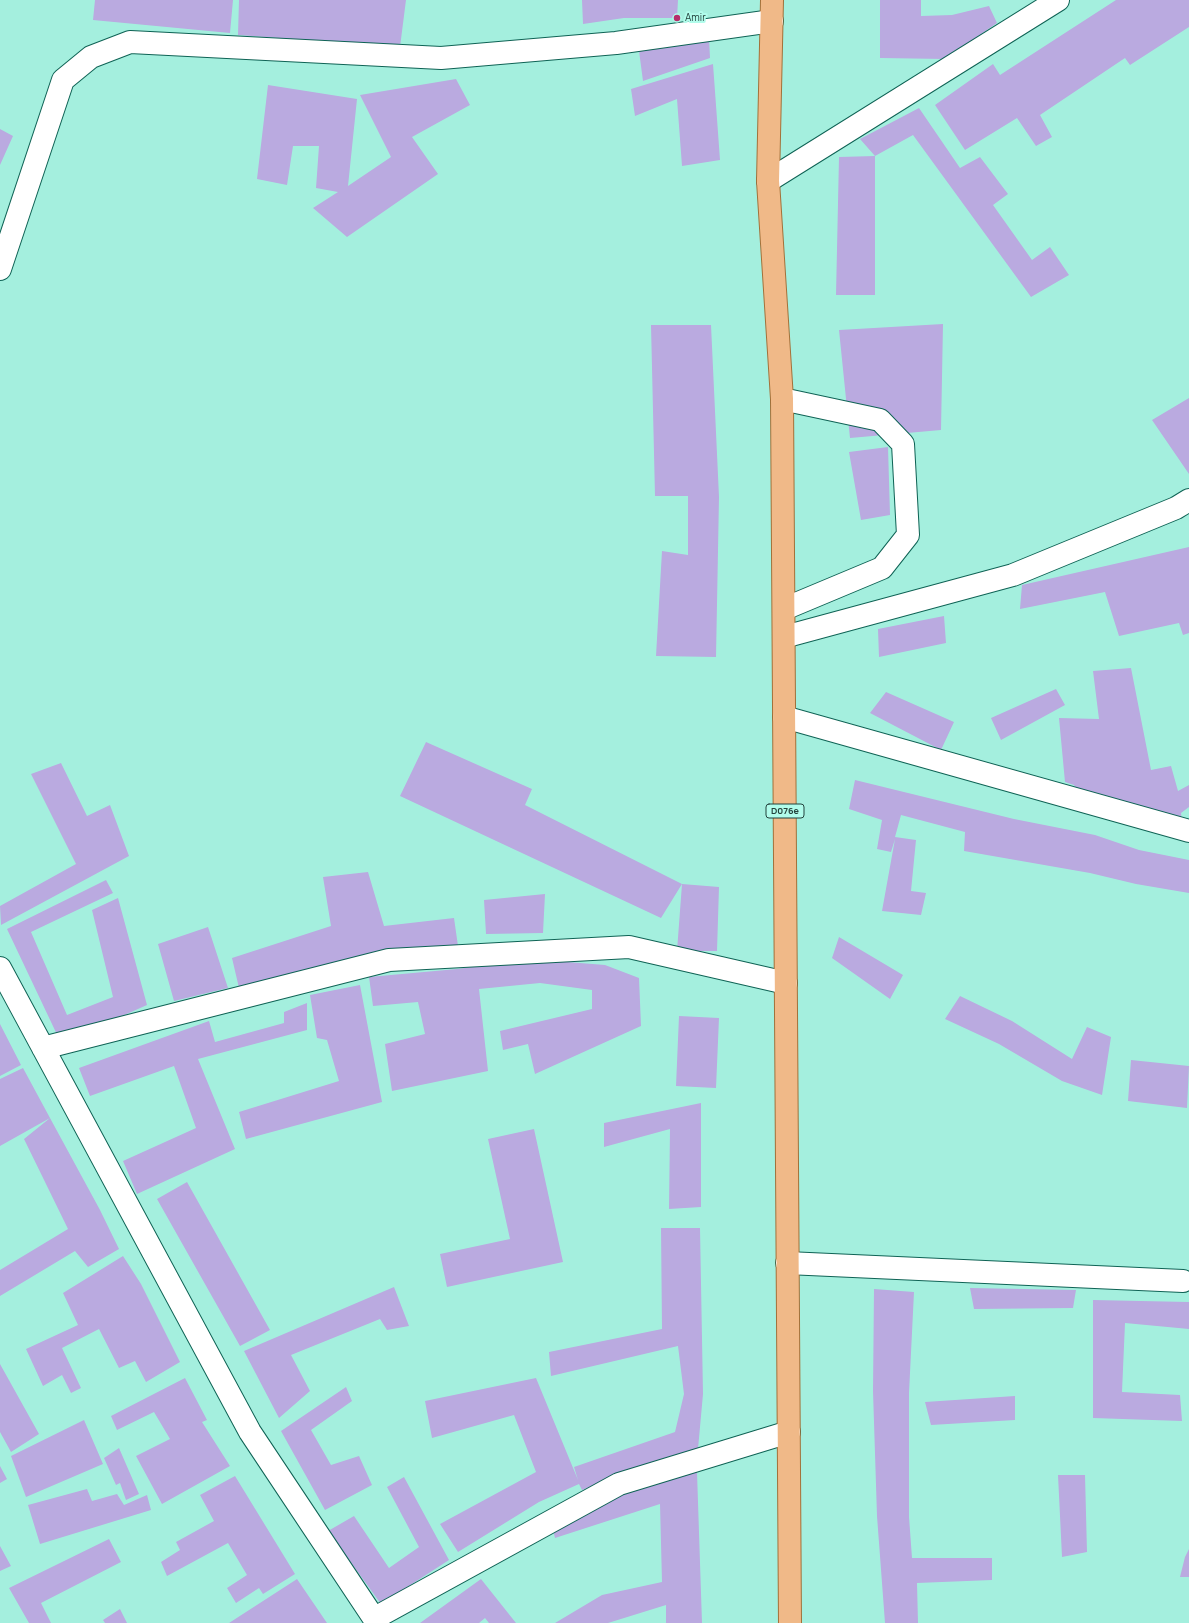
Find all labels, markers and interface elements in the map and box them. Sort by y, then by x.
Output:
place label: Amir [685,12,706,24]
marker: Amir [672,13,682,23]
road number: D076e [766,804,804,818]

